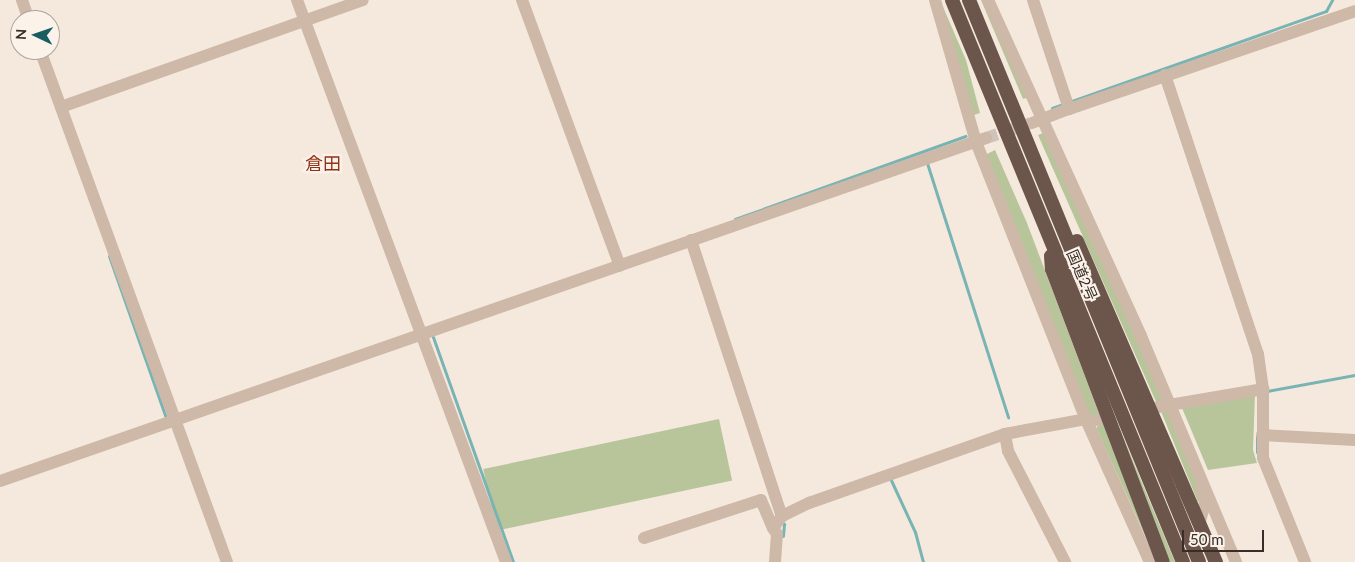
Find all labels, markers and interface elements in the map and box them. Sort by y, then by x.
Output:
north arrow [10,10,60,60]
text: N [12,28,29,40]
district label: 倉田 [305,152,341,174]
street label: 国道2号 [1063,247,1101,303]
scale bar [1185,520,1268,552]
text: 50 m [1190,530,1224,548]

